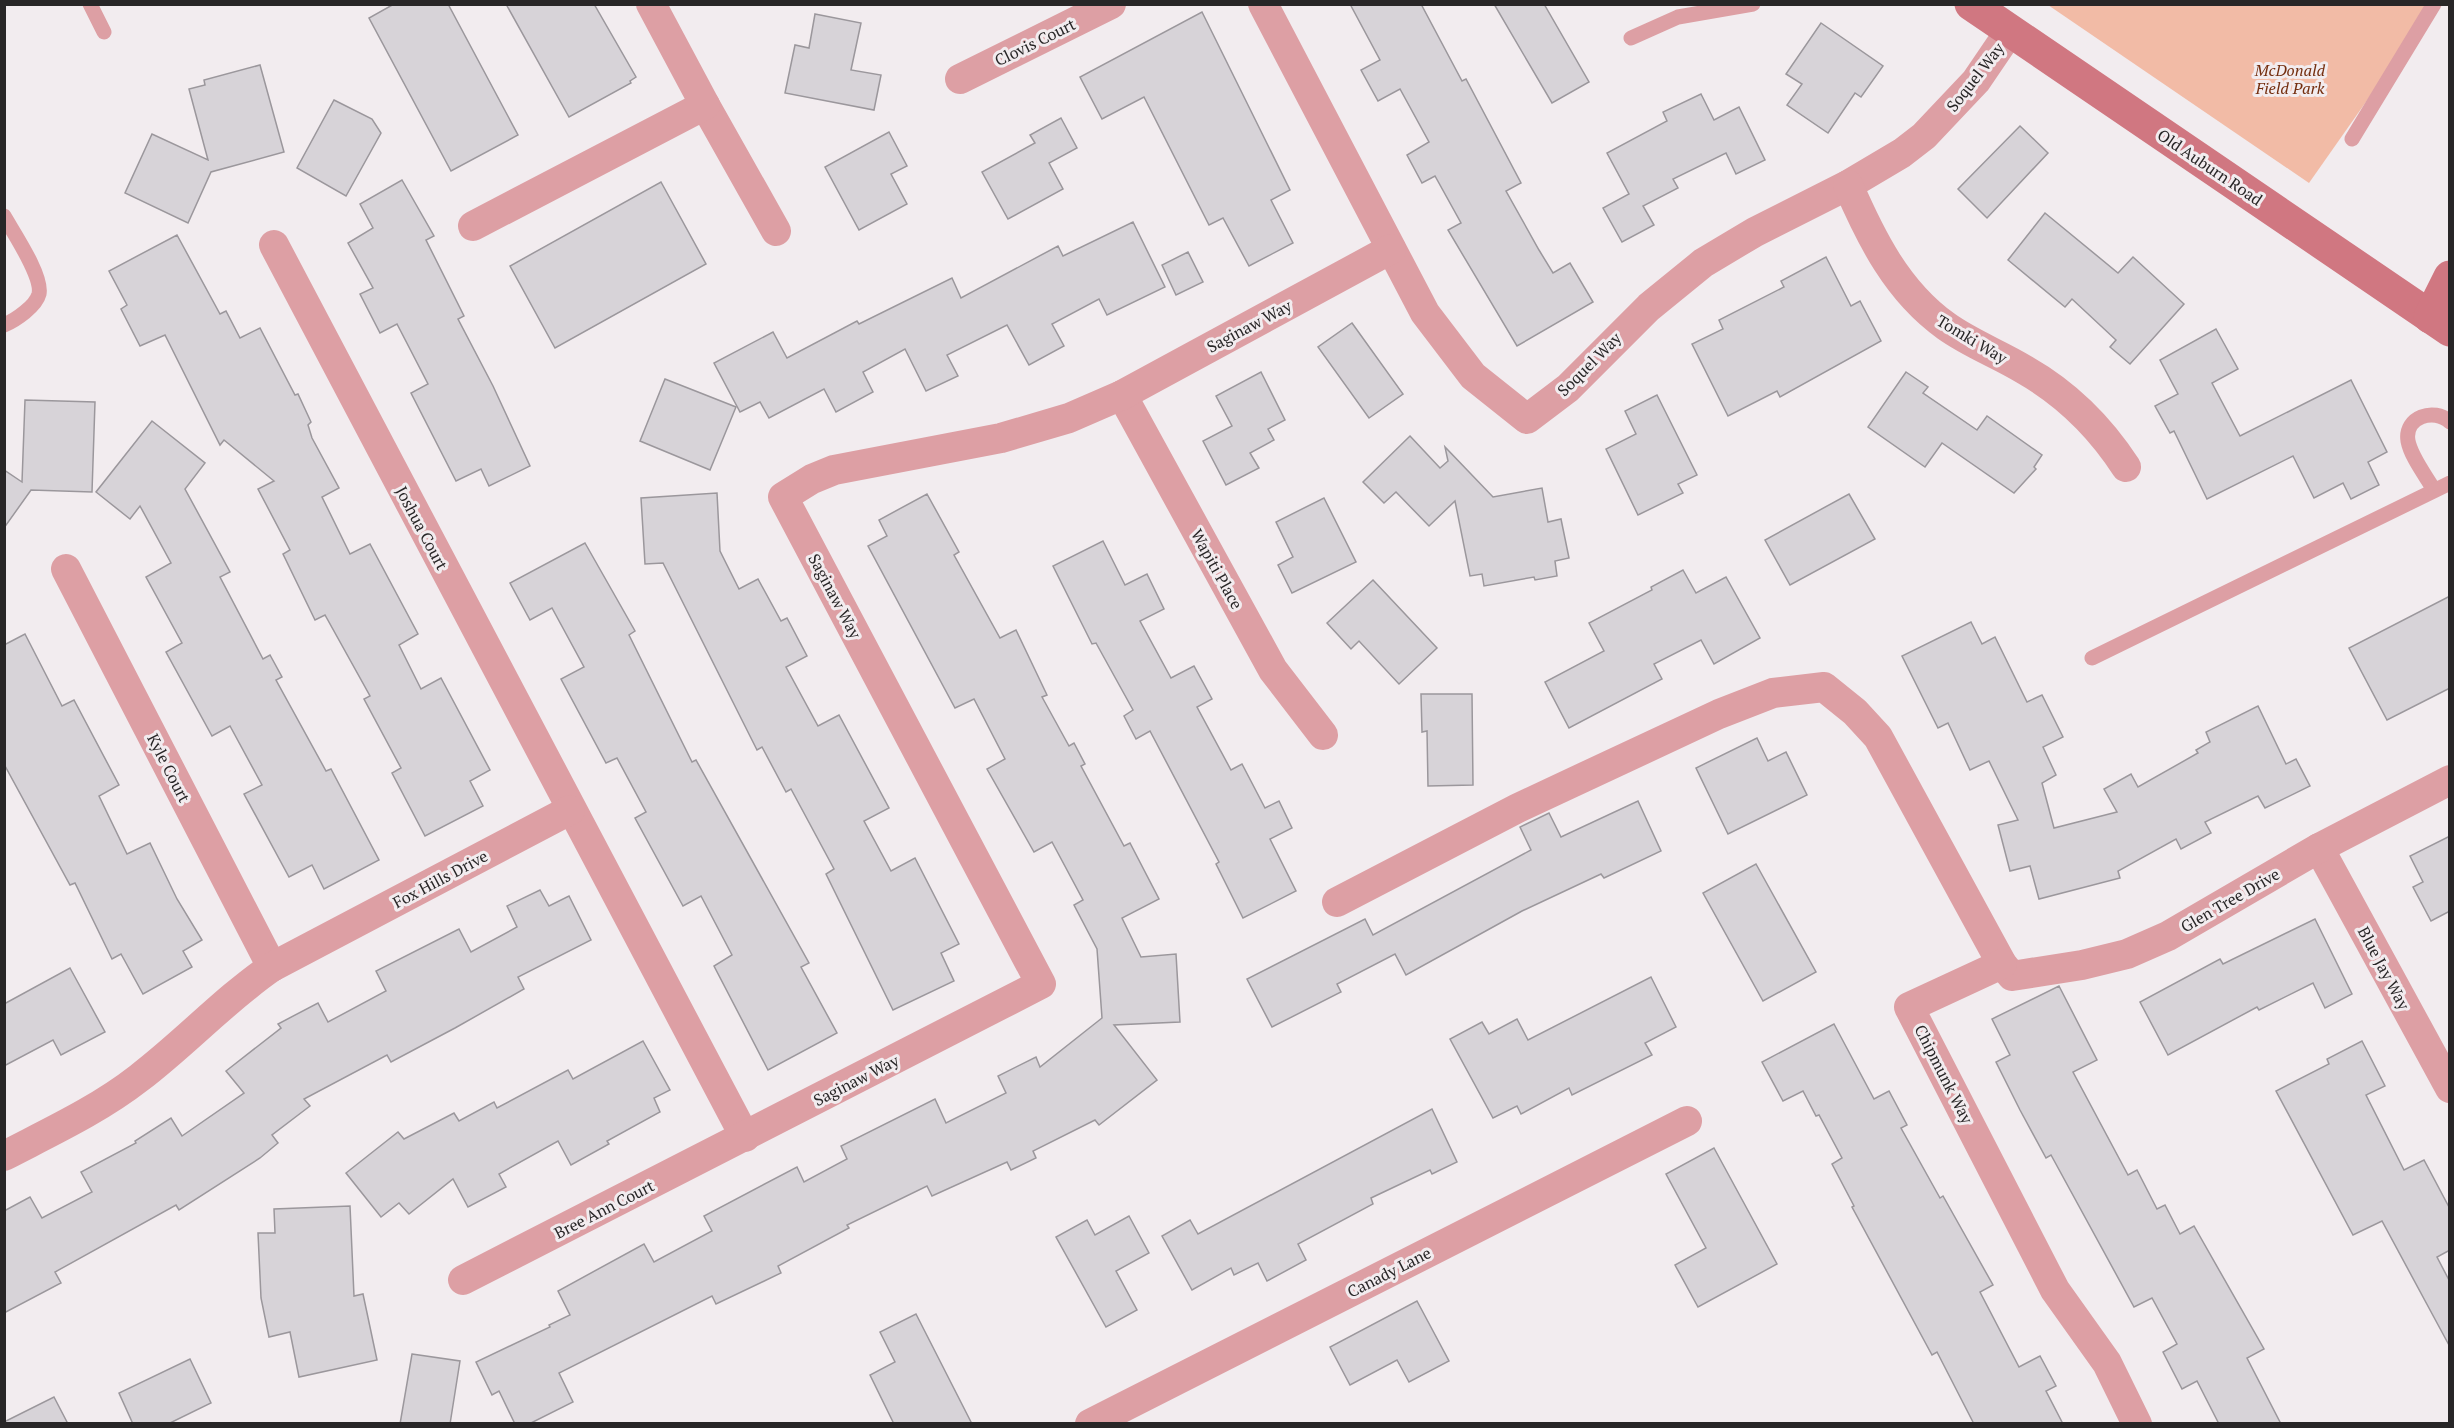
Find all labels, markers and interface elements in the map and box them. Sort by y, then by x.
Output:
street label: Clovis Court [991,13,1079,71]
street label: Soquel Way [1941,37,2010,116]
park label: McDonald Field Park [2254,59,2326,99]
street label: Old Auburn Road [2153,124,2267,210]
street label: Saginaw Way [1203,294,1296,358]
street label: Tomki Way [1933,309,2012,369]
street label: Soquel Way [1552,327,1626,401]
street label: Joshua Court [391,482,453,574]
street label: Wapiti Place [1186,525,1248,613]
street label: Saginaw Way [803,550,867,643]
street label: Kyle Court [142,730,196,806]
street label: Fox Hills Drive [389,845,491,913]
street label: Glen Tree Drive [2176,863,2284,937]
street label: Blue Jay Way [2353,923,2416,1014]
street label: Chipmunk Way [1910,1021,1979,1128]
street label: Saginaw Way [810,1049,903,1111]
street label: Bree Ann Court [550,1174,658,1244]
street label: Canady Lane [1343,1241,1435,1303]

